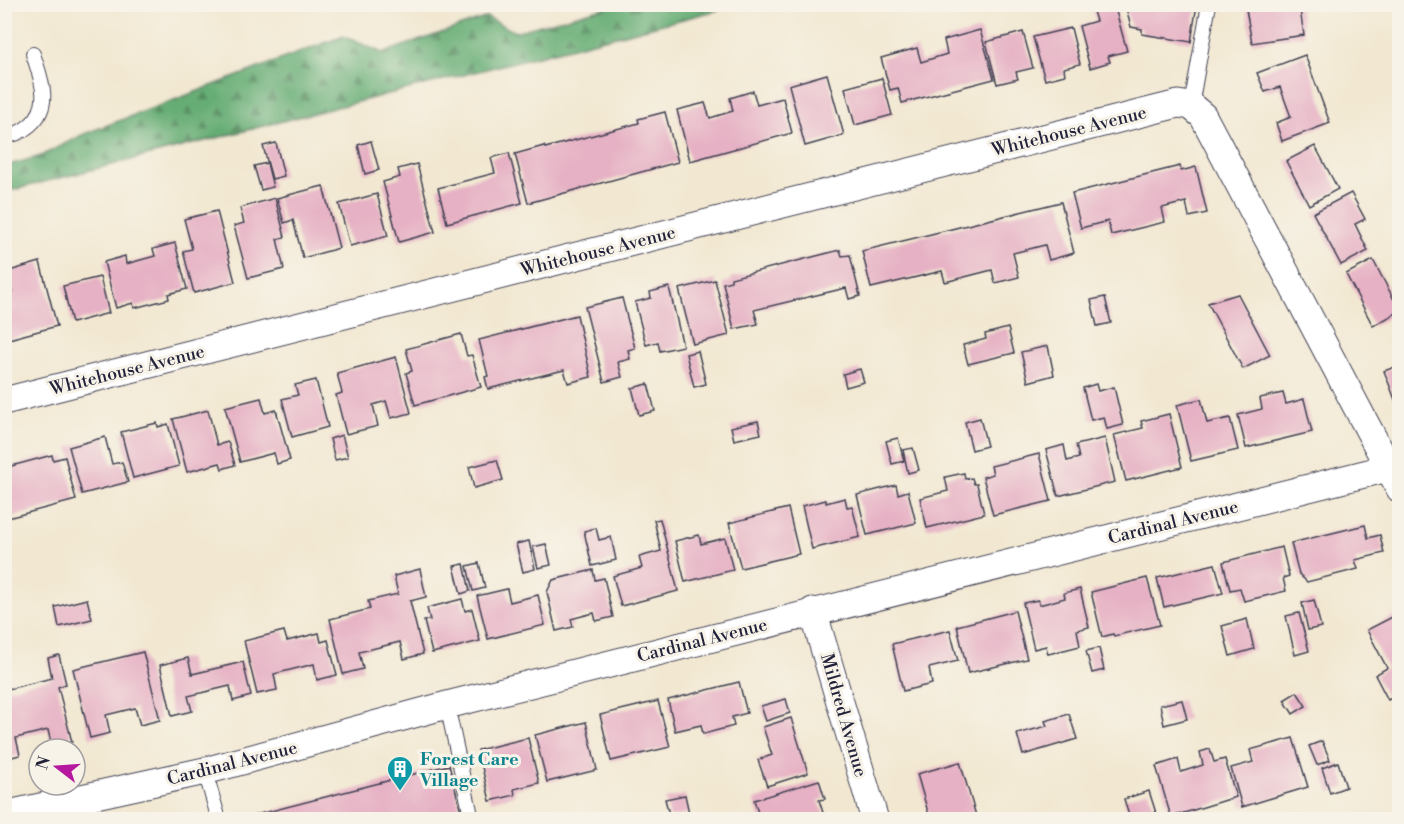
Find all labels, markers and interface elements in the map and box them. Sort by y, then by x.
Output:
street label: Whitehouse Avenue [988,101,1149,162]
street label: Whitehouse Avenue [517,221,678,282]
street label: Whitehouse Avenue [46,340,207,401]
street label: Cardinal Avenue [1106,495,1241,550]
street label: Cardinal Avenue [635,613,770,668]
street label: Mildred Avenue [815,651,872,780]
street label: Cardinal Avenue [165,736,300,791]
north arrow [27,737,87,797]
place label: Forest Care Village [419,748,519,792]
text: N [32,754,55,772]
building icon: Forest Care Village [385,754,415,792]

